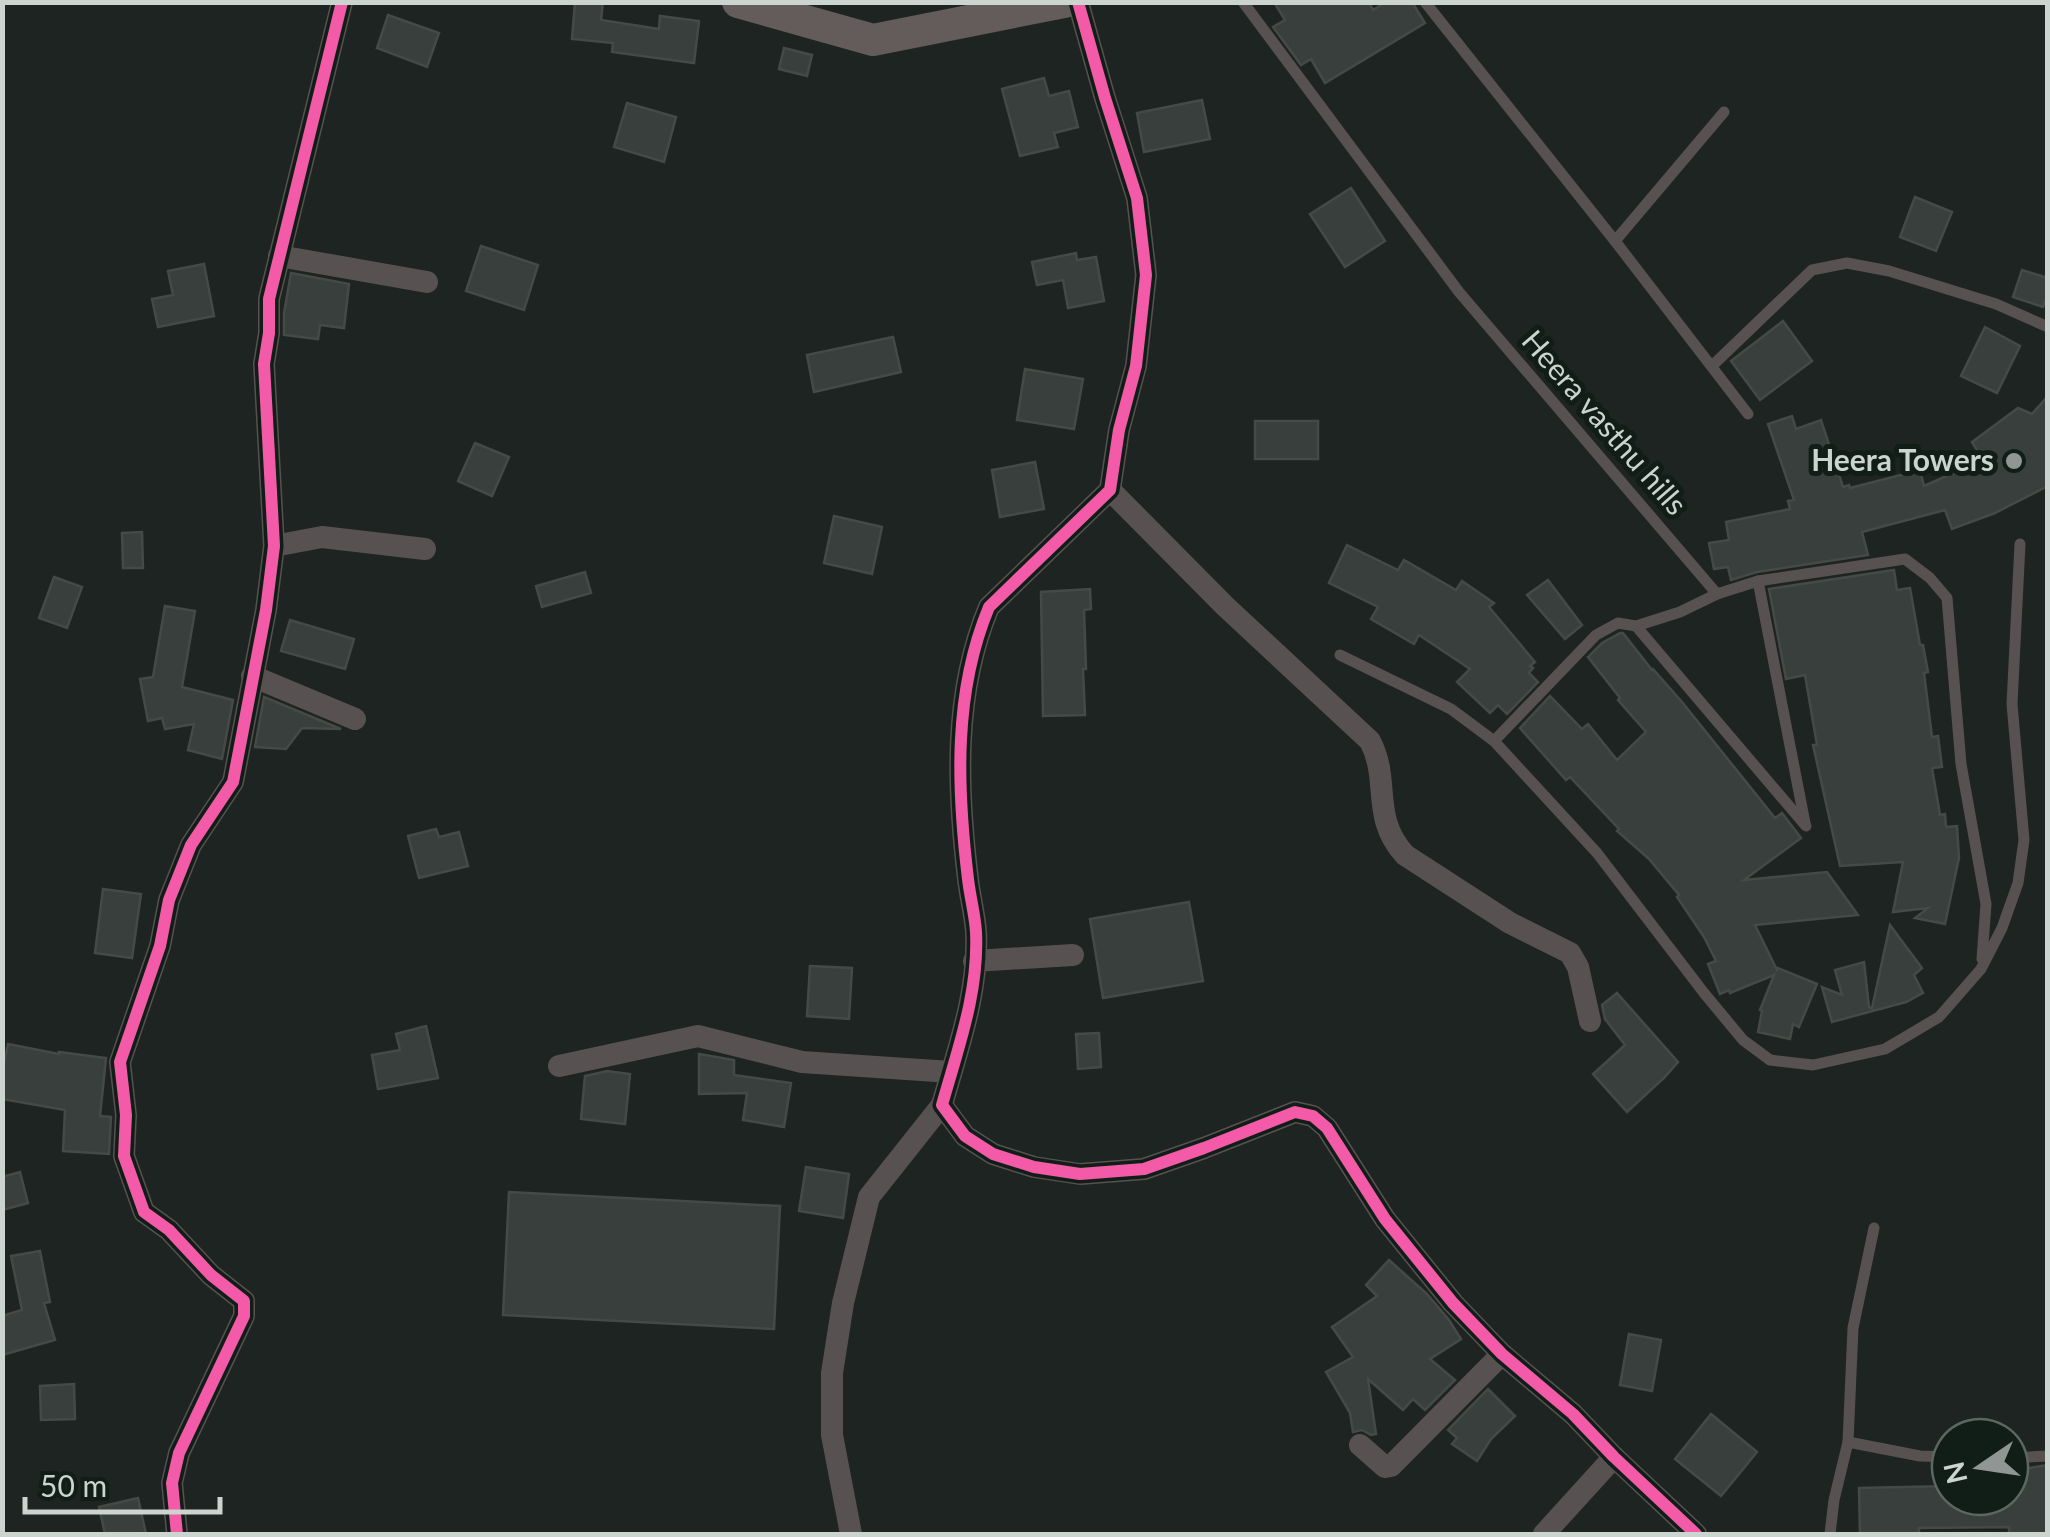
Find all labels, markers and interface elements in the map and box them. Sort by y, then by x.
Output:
street label: Heera vasthu hills [1516,322,1695,521]
place label: Heera Towers [1811,441,1994,477]
marker: Heera Towers [2003,450,2025,472]
north arrow [1930,1417,2030,1517]
scale bar [25,1452,220,1514]
text: N [1936,1459,1974,1487]
text: 50 m [40,1467,107,1503]

